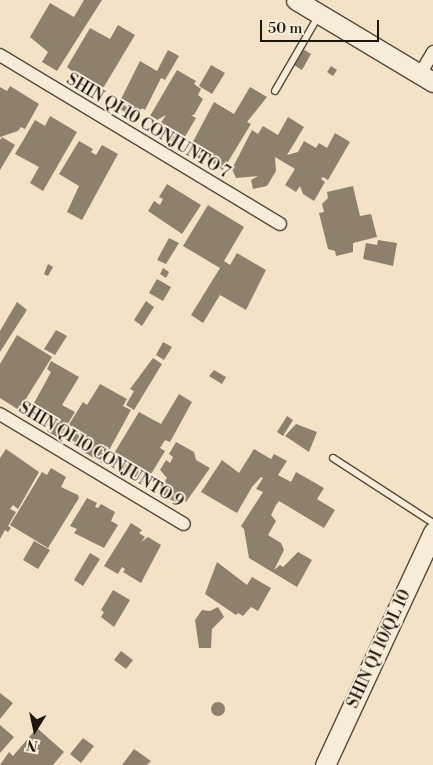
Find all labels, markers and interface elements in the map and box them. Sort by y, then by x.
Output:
scale bar [263,10,382,42]
text: 50 m [268,19,302,38]
street label: SHIN QI 10 CONJUNTO 7 [63,70,233,182]
street label: SHIN QI 10 CONJUNTO 9 [15,398,187,512]
street label: SHIN QI 10/QL 10 [343,587,415,711]
north arrow [10,705,60,755]
text: N [25,735,39,755]

